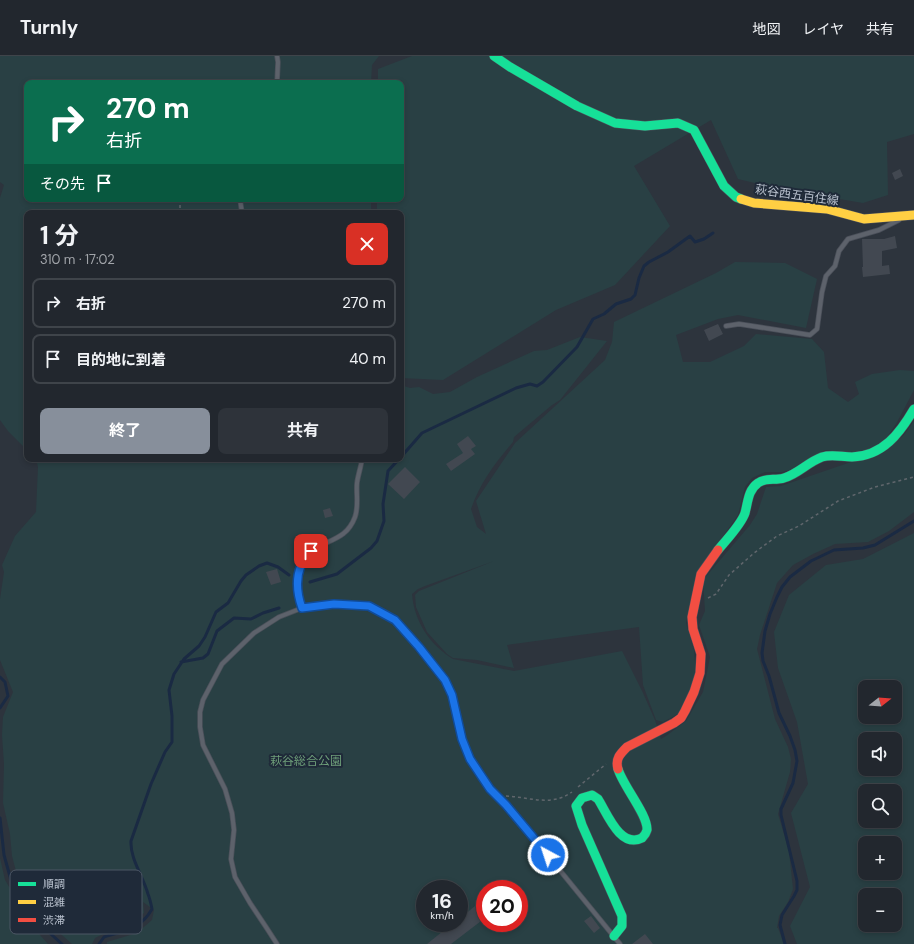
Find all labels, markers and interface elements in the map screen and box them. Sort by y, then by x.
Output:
text: Turnly [20,15,78,40]
text: 地図 [752,20,780,38]
text: レイヤ [802,20,844,38]
text: 共有 [866,20,894,38]
text: 270 m [106,90,189,127]
icon: right [40,96,92,148]
text: 右折 [106,129,142,153]
icon: arrive [93,172,115,194]
text: その先 [40,174,85,194]
street label: 萩谷西五百住線 [754,181,840,209]
text: 1 分 [40,220,78,251]
button: close [346,223,388,265]
text: 310 m · 17:02 [40,251,115,268]
icon: right [42,292,64,314]
text: 270 m [342,293,386,313]
text: 右折 [76,294,106,314]
icon: arrive [42,348,64,370]
text: 40 m [349,349,386,369]
text: 目的地に到着 [76,350,166,370]
button: 終了 [40,408,210,454]
button: 共有 [218,408,388,454]
pin [294,534,328,568]
icon: arrive [300,540,322,562]
north arrow [858,680,902,724]
map controls [858,680,902,932]
button: sound [858,732,902,776]
park label: 萩谷総合公園 [270,753,342,769]
button: search [858,784,902,828]
position arrow [527,834,569,876]
button: + [858,836,902,880]
legend [10,870,142,934]
text: 順調 [43,877,65,891]
speed limit sign: 20 [476,880,528,932]
text: 16 [432,888,452,914]
button: − [858,888,902,932]
text: 混雑 [43,895,65,909]
text: km/h [430,909,454,922]
text: 渋滞 [43,913,65,927]

